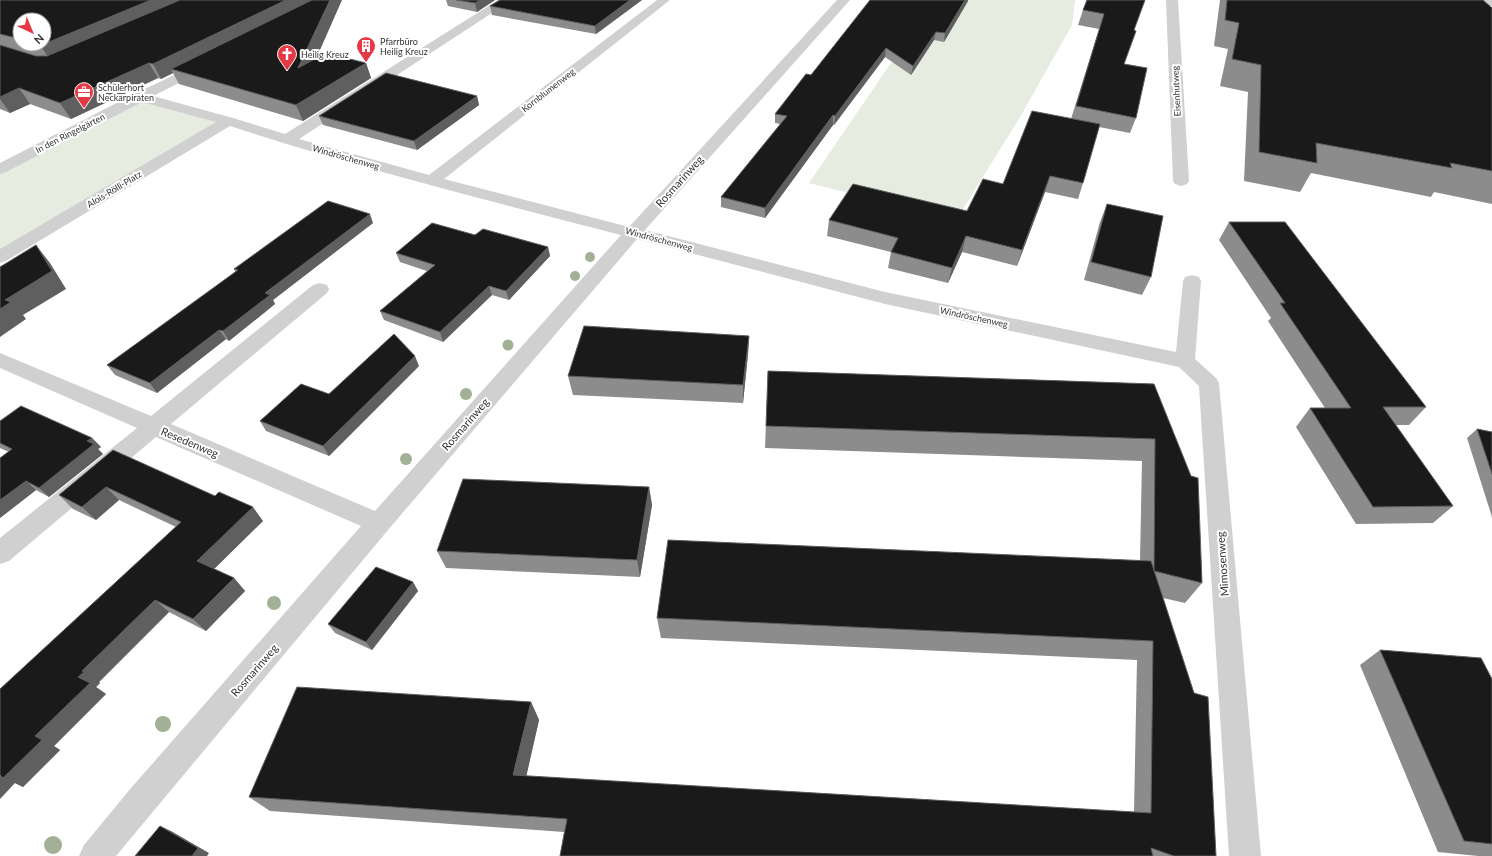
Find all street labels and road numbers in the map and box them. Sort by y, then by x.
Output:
street label: Eisenhutweg [1169,65,1183,117]
street label: Kornblumenweg [519,66,577,114]
street label: In den Ringelgärten [33,111,107,155]
street label: Windröschenweg [311,142,381,172]
street label: Rosmarinweg [652,152,706,209]
street label: Alois-Rölli-Platz [85,168,143,210]
street label: Windröschenweg [624,225,694,253]
street label: Windröschenweg [939,304,1009,330]
street label: Rosmarinweg [439,395,491,453]
street label: Resedenweg [159,424,221,460]
street label: Mimosenweg [1213,531,1231,597]
street label: Rosmarinweg [228,641,280,699]

